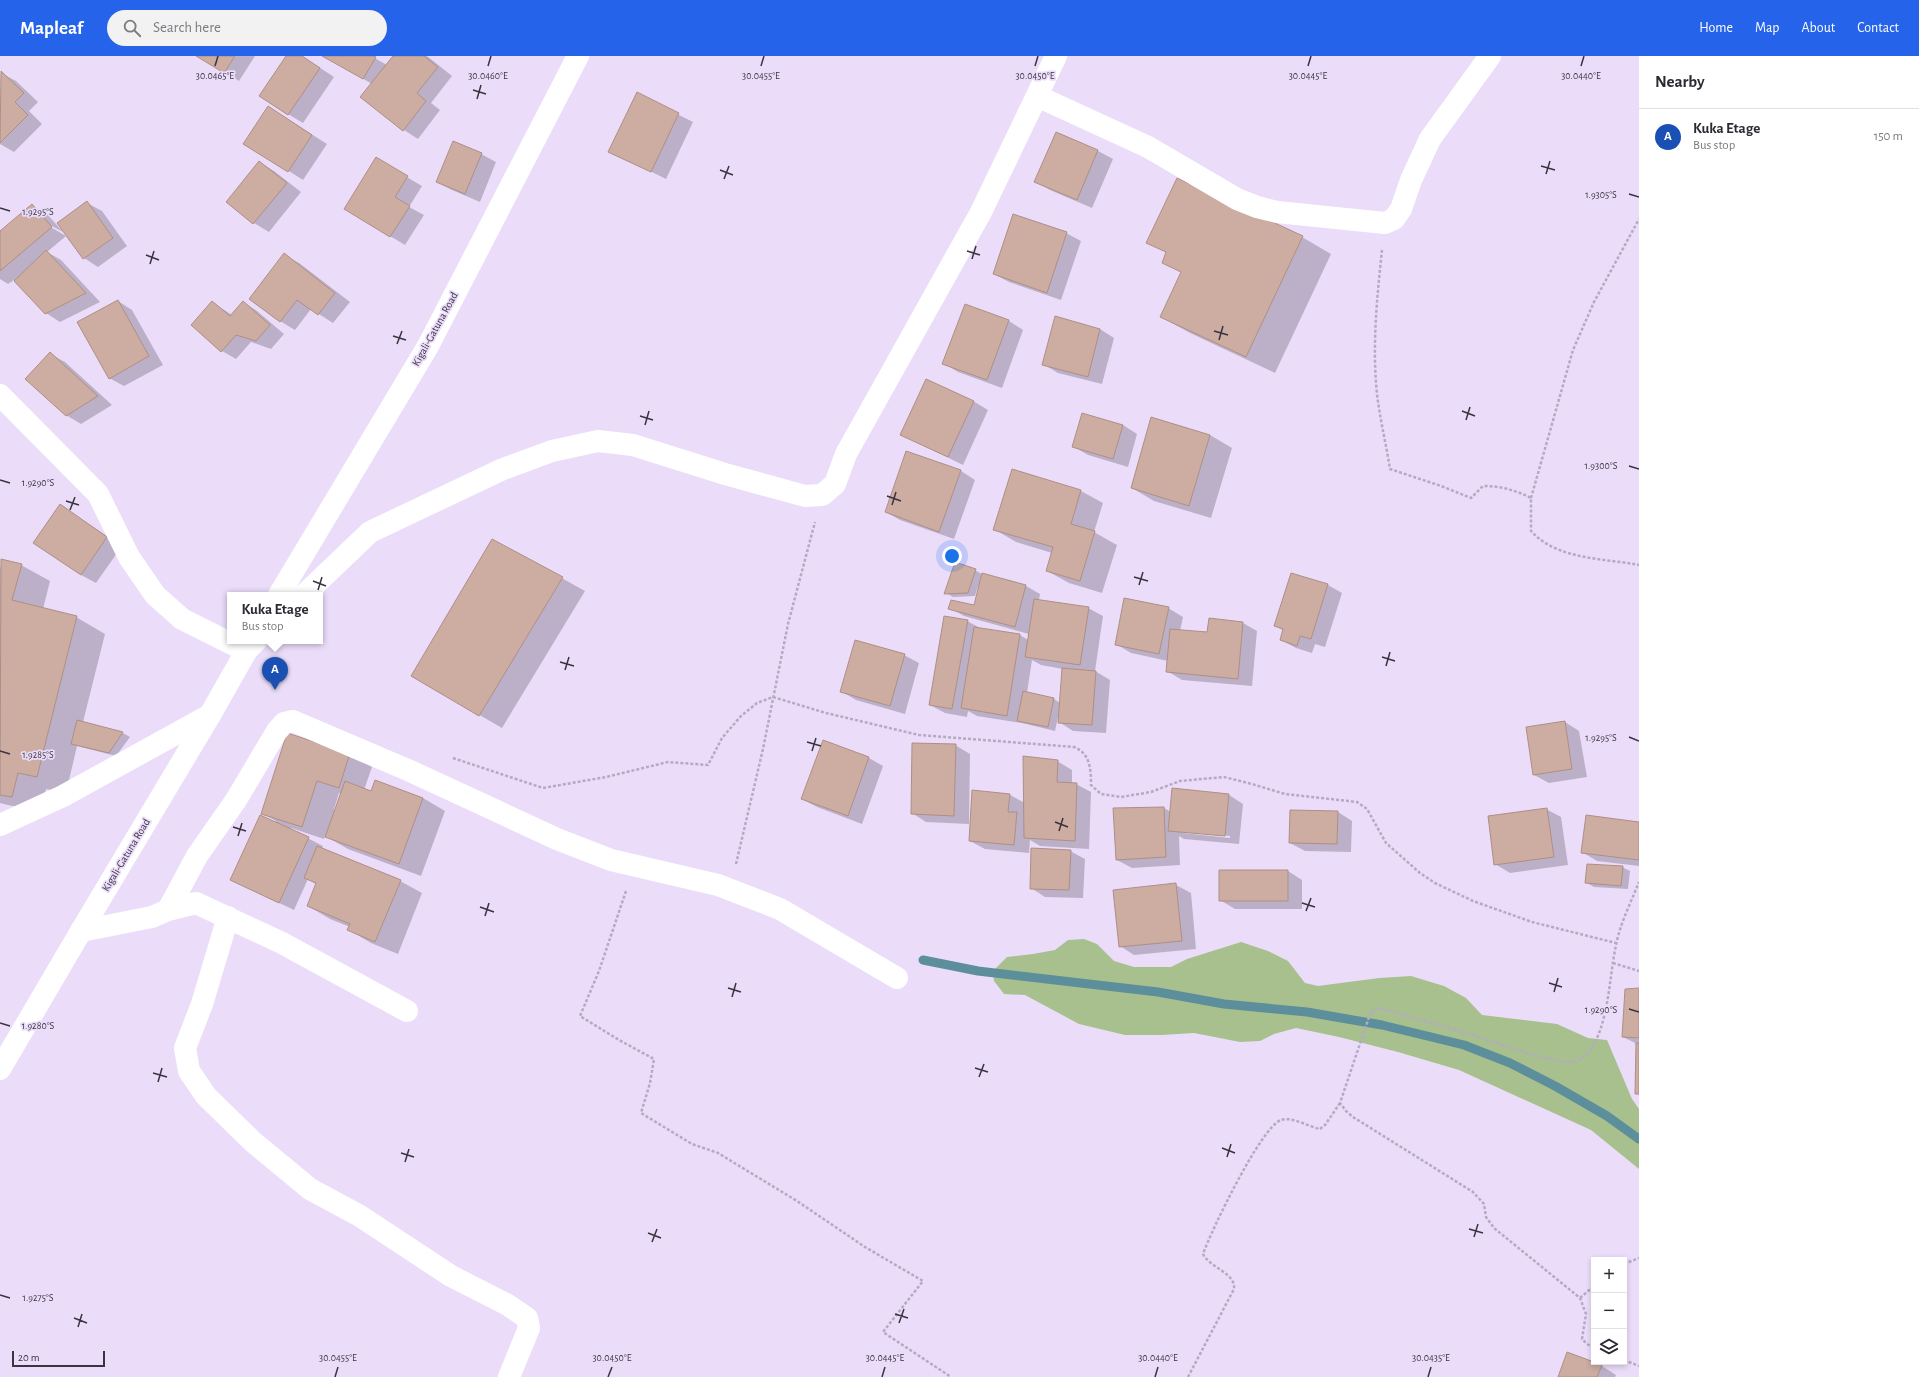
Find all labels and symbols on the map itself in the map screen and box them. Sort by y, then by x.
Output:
text: 30.0465°E [196,71,234,81]
text: 30.0460°E [468,71,508,81]
text: 30.0455°E [742,71,780,81]
text: 30.0450°E [1016,71,1055,81]
text: 30.0445°E [1289,71,1327,81]
text: 30.0440°E [1561,71,1601,81]
text: 1.9305°S [1585,190,1617,200]
text: 1.9295°S [22,207,54,217]
street label: Kigali-Gatuna Road [410,290,460,368]
text: 1.9300°S [1585,461,1618,471]
text: 1.9290°S [22,478,55,488]
your location [942,546,962,566]
pin: A [262,657,288,690]
text: 1.9295°S [1585,733,1617,743]
text: 1.9285°S [22,750,54,760]
street label: Kigali-Gatuna Road [100,816,152,893]
text: 1.9290°S [1585,1005,1618,1015]
text: 1.9280°S [22,1021,55,1031]
text: 1.9275°S [23,1293,54,1303]
scale bar [12,1349,105,1368]
text: 30.0455°E [319,1353,357,1363]
text: 30.0450°E [593,1353,632,1363]
text: 30.0445°E [866,1353,904,1363]
text: 30.0440°E [1138,1353,1178,1363]
text: 30.0435°E [1412,1353,1450,1363]

